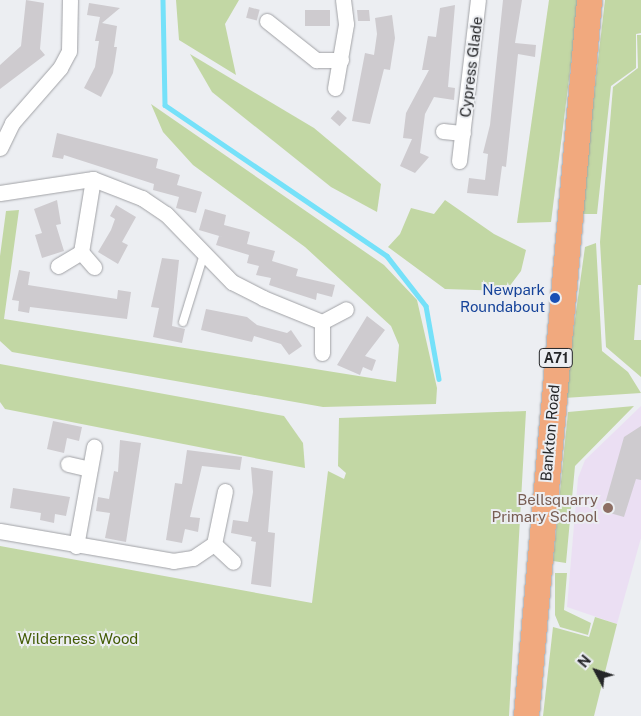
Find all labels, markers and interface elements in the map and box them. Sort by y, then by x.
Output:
street label: Cypress Glade [456,16,486,118]
place label: Newpark Roundabout [460,280,545,315]
marker: Newpark Roundabout [549,292,561,304]
road number: A71 [538,346,574,369]
street label: Bankton Road [537,384,563,482]
place label: Bellsquarry Primary School [492,490,598,525]
marker: Bellsquarry Primary School [602,502,614,514]
park label: Wilderness Wood [17,630,139,648]
north arrow [571,646,621,696]
text: N [575,652,594,671]

